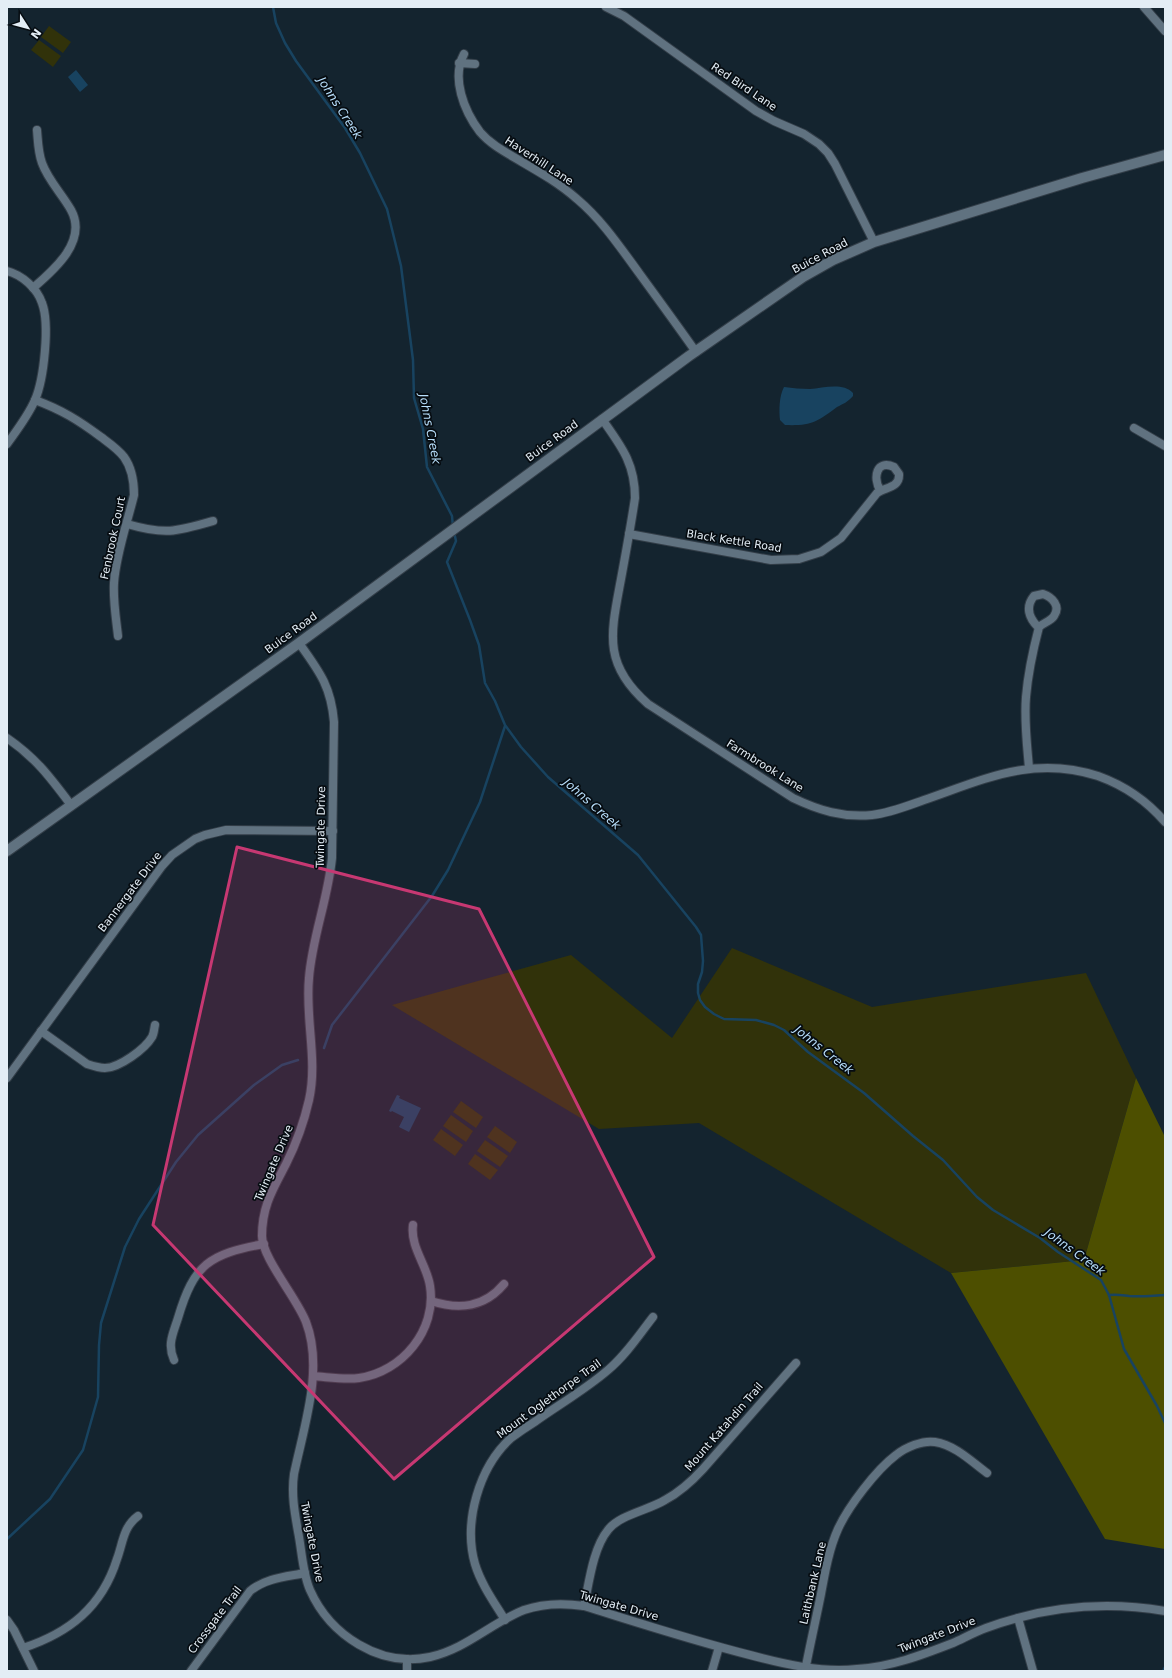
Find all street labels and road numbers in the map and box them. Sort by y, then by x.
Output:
street label: Red Bird Lane [709,60,779,114]
street label: Haverhill Lane [502,134,576,188]
street label: Buice Road [790,236,850,276]
street label: Buice Road [523,418,581,464]
street label: Fenbrook Court [98,495,128,581]
street label: Black Kettle Road [685,527,783,555]
street label: Buice Road [262,610,320,656]
street label: Farmbrook Lane [724,737,806,795]
street label: Twingate Drive [314,786,328,869]
street label: Bannergate Drive [96,849,165,935]
street label: Twingate Drive [252,1123,296,1204]
street label: Mount Oglethorpe Trail [494,1357,604,1441]
street label: Mount Katahdin Trail [682,1380,766,1474]
street label: Twingate Drive [298,1500,326,1583]
street label: Laithbank Lane [797,1540,829,1626]
street label: Crossgate Trail [185,1584,245,1656]
street label: Twingate Drive [577,1588,660,1624]
street label: Twingate Drive [896,1614,978,1656]

